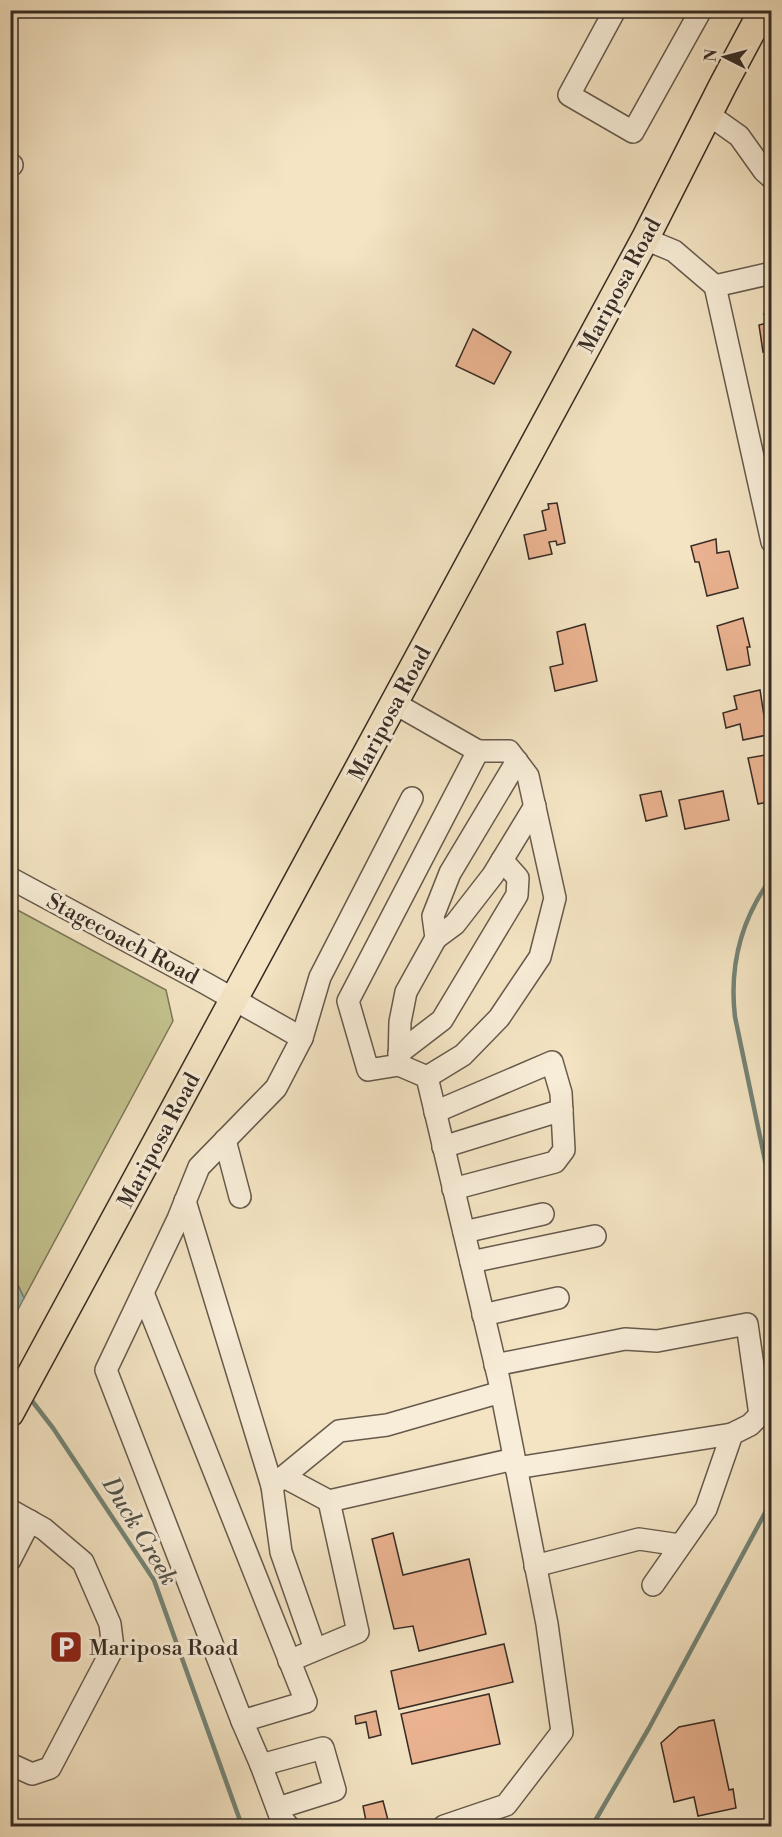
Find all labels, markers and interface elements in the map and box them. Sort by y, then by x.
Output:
north arrow [695,27,755,87]
text: N [700,48,722,63]
street label: Mariposa Road [573,213,667,358]
street label: Mariposa Road [343,641,437,786]
street label: Stagecoach Road [42,888,203,991]
street label: Mariposa Road [112,1068,206,1213]
water label: Duck Creek [94,1471,183,1591]
parking icon: Mariposa Road [48,1629,84,1665]
place label: Mariposa Road [89,1635,239,1662]

